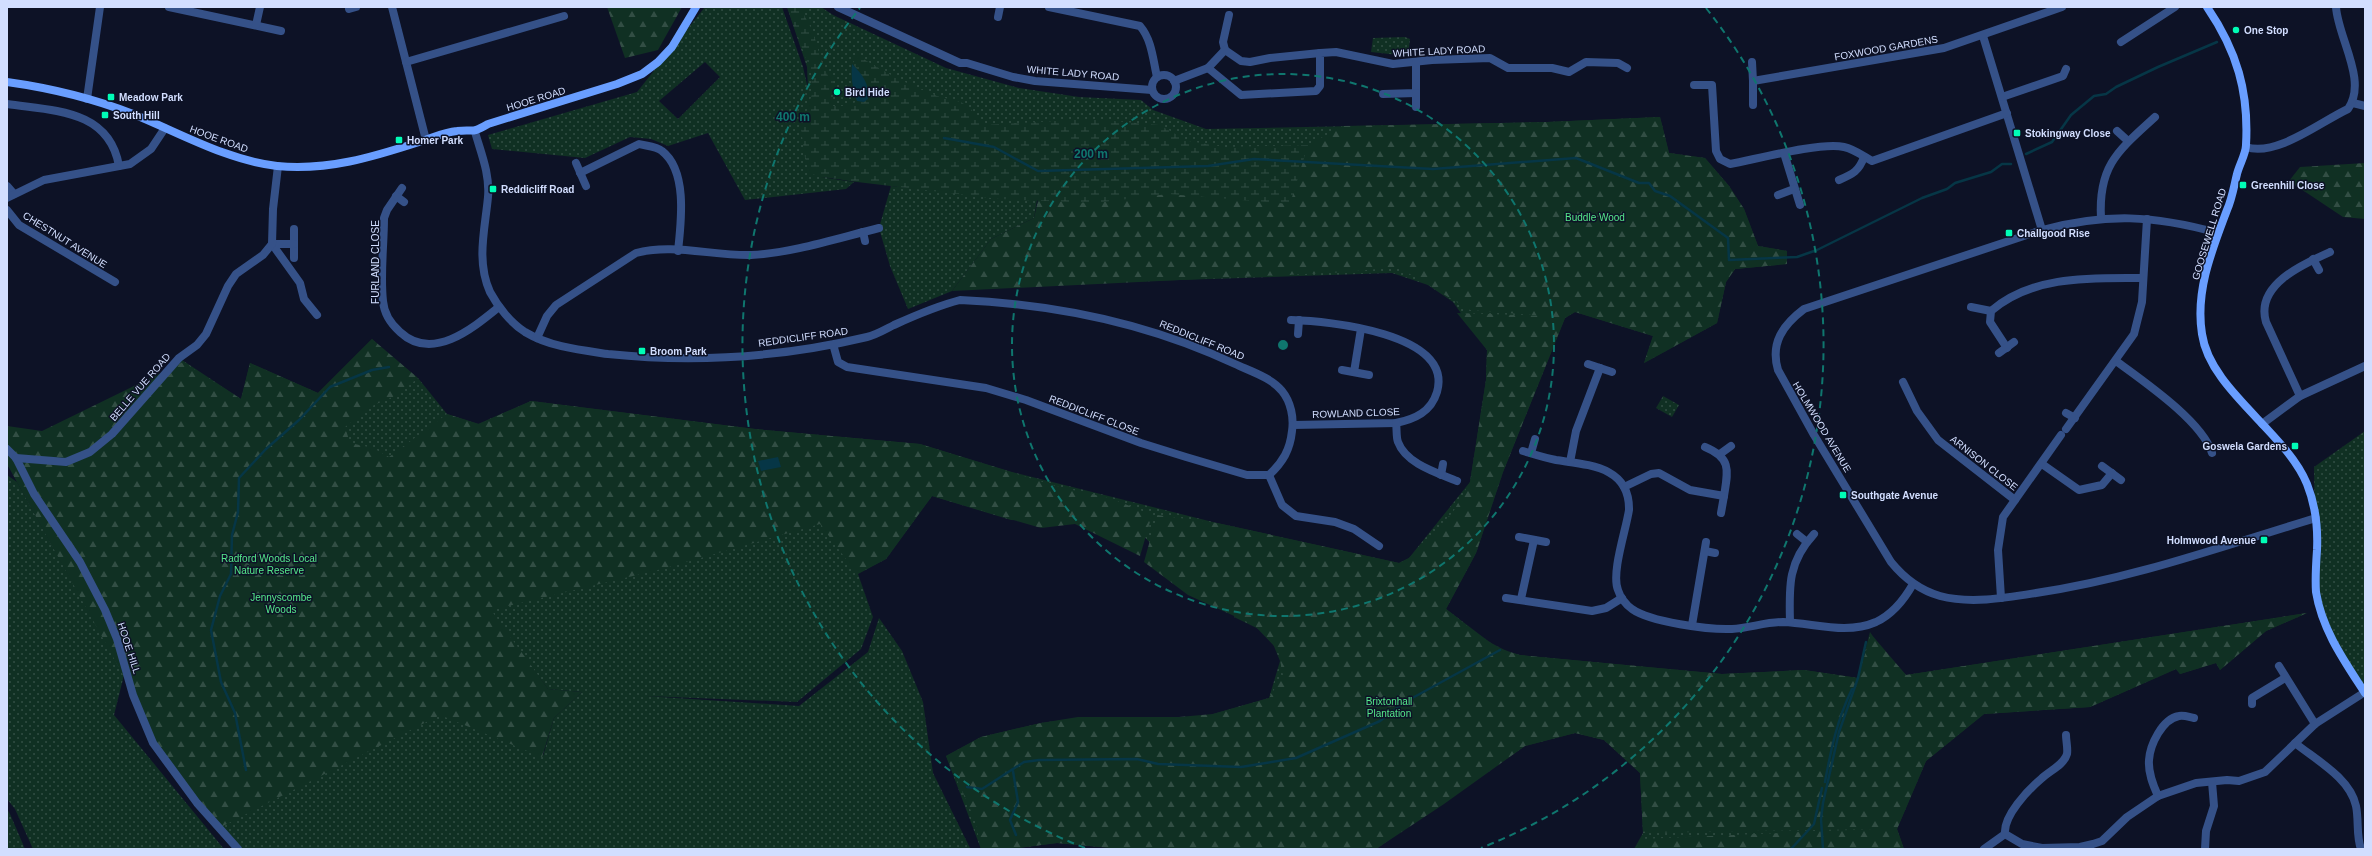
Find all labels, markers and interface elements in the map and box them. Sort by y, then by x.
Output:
marker: One Stop [2231,25,2241,35]
place label: One Stop [2244,25,2288,36]
street label: FOXWOOD GARDENS [1833,33,1939,63]
street label: WHITE LADY ROAD [1392,43,1486,59]
street label: WHITE LADY ROAD [1026,63,1120,83]
street label: HOOE ROAD [505,85,567,113]
marker: Bird Hide [832,87,842,97]
place label: Bird Hide [845,87,890,98]
marker: Meadow Park [106,92,116,102]
place label: Meadow Park [119,92,183,103]
marker: South Hill [100,110,110,120]
place label: South Hill [113,110,160,121]
text: 400 m [776,110,810,124]
street label: HOOE ROAD [188,123,250,155]
marker: Stokingway Close [2012,128,2022,138]
place label: Stokingway Close [2025,128,2111,139]
marker: Homer Park [394,135,404,145]
place label: Homer Park [407,135,464,146]
text: 200 m [1074,147,1108,161]
marker: Greenhill Close [2238,180,2248,190]
place label: Greenhill Close [2251,180,2325,191]
marker: Reddicliff Road [488,184,498,194]
place label: Reddicliff Road [501,184,574,195]
street label: GOOSEWELL ROAD [2190,187,2228,281]
street label: CHESTNUT AVENUE [21,210,109,271]
park label: Buddle Wood [1565,212,1625,223]
street label: FURLAND CLOSE [370,220,381,304]
marker: Challgood Rise [2004,228,2014,238]
place label: Challgood Rise [2017,228,2090,239]
street label: REDDICLIFF ROAD [1158,318,1246,362]
street label: REDDICLIFF ROAD [757,325,849,349]
centre of rings [1276,338,1290,352]
marker: Broom Park [637,346,647,356]
place label: Broom Park [650,346,707,357]
street label: BELLE VUE ROAD [108,351,172,423]
street label: HOLMWOOD AVENUE [1791,380,1854,475]
street label: REDDICLIFF CLOSE [1047,393,1141,437]
street label: ROWLAND CLOSE [1312,406,1400,420]
street label: ARNISON CLOSE [1948,433,2020,493]
place label: Goswela Gardens [2203,441,2287,452]
marker: Goswela Gardens [2290,441,2300,451]
marker: Southgate Avenue [1838,490,1848,500]
place label: Southgate Avenue [1851,490,1938,501]
place label: Holmwood Avenue [2167,535,2256,546]
marker: Holmwood Avenue [2259,535,2269,545]
park label: Radford Woods Local Nature Reserve [221,553,317,576]
park label: Jennyscombe Woods [250,592,312,615]
street label: HOOE HILL [116,621,143,675]
park label: Brixtonhall Plantation [1366,696,1412,719]

